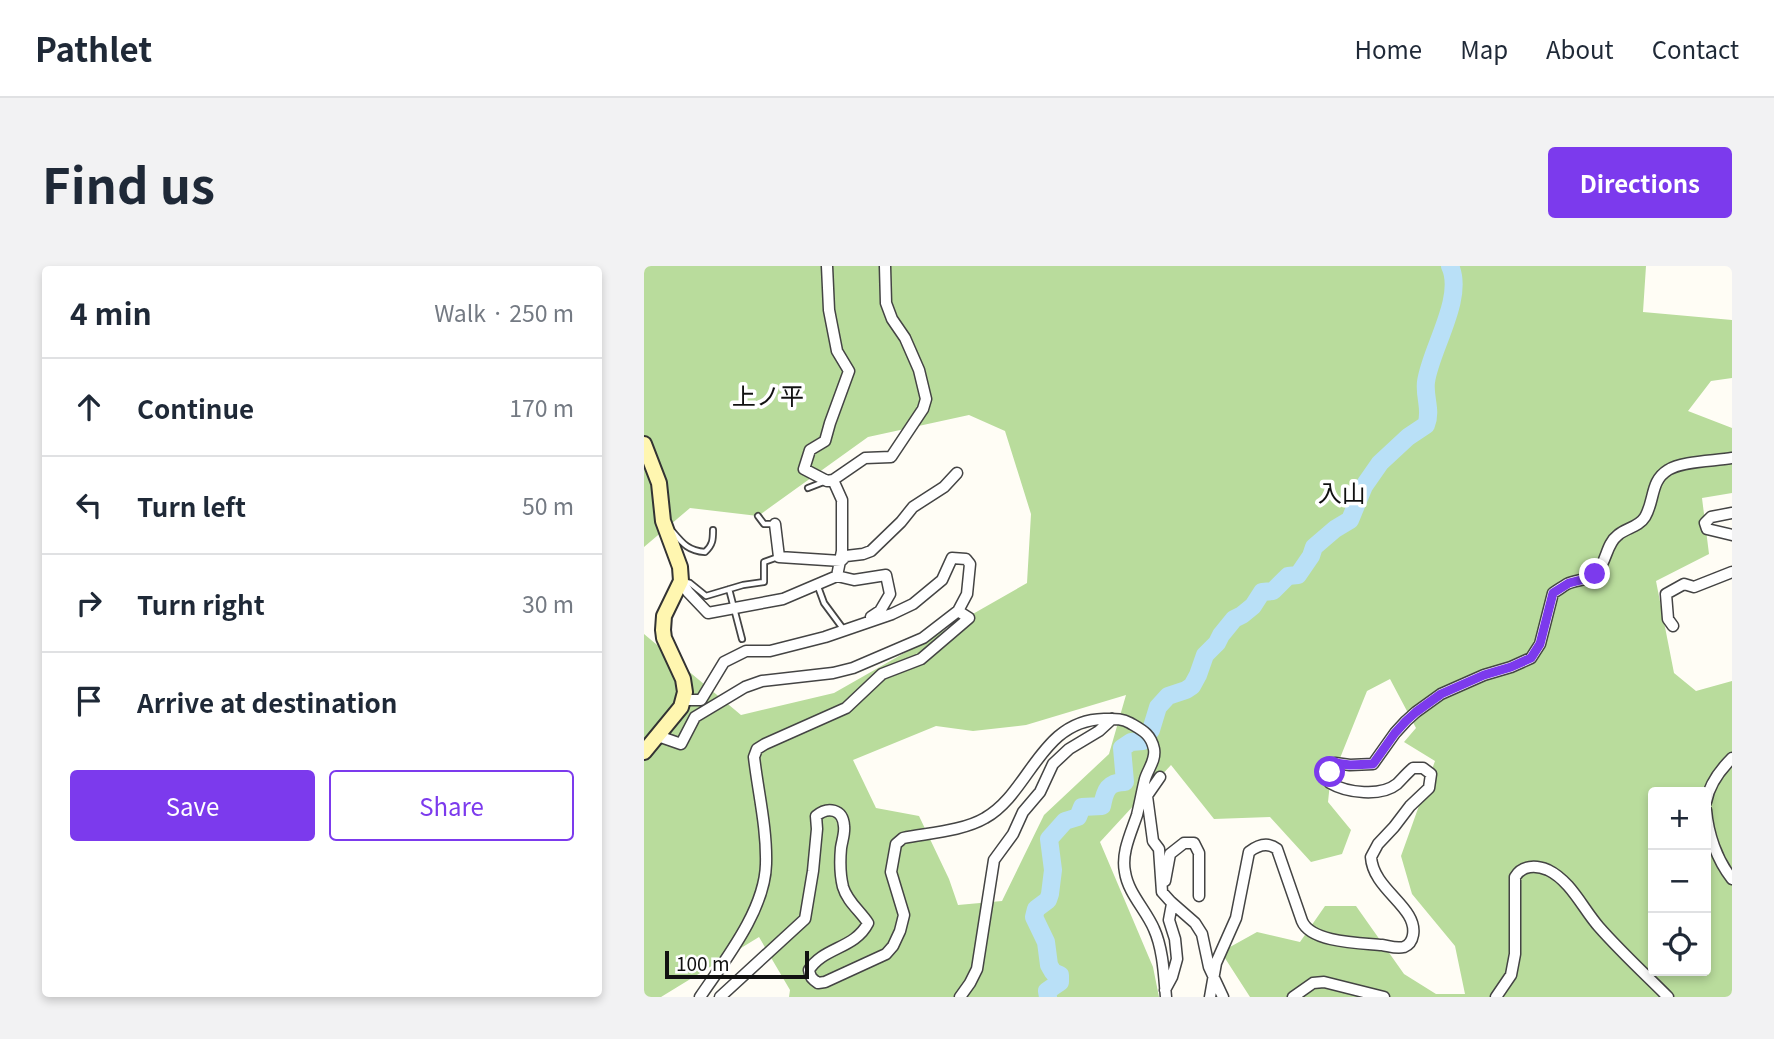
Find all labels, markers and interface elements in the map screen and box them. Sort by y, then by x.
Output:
text: Pathlet [35,24,152,72]
text: Home [1355,31,1422,66]
text: Map [1460,31,1508,66]
text: About [1546,31,1614,66]
text: Contact [1652,31,1739,66]
text: Find us [42,147,215,218]
button: Directions [1548,147,1732,218]
text: 4 min [70,290,152,334]
text: Walk · 250 m [434,295,574,329]
district label: 上ノ平 [732,377,804,412]
icon: ahead [70,388,108,426]
text: Continue [137,389,254,426]
text: 170 m [509,390,574,424]
district label: 入山 [1318,474,1366,509]
icon: left [70,486,108,524]
text: Turn left [137,487,246,524]
text: 50 m [522,488,574,522]
route end [1579,558,1610,589]
icon: right [70,584,108,622]
text: Turn right [137,585,265,622]
text: 30 m [522,586,574,620]
icon: arrive [70,682,108,720]
text: Arrive at destination [137,683,398,720]
route start [1314,756,1345,787]
button: Save [70,770,315,841]
button: Share [329,770,574,841]
map controls [1648,787,1711,976]
button: + [1648,787,1711,850]
button: − [1648,850,1711,913]
button: locate [1648,913,1711,976]
scale bar [665,948,808,980]
text: 100 m [676,949,730,976]

